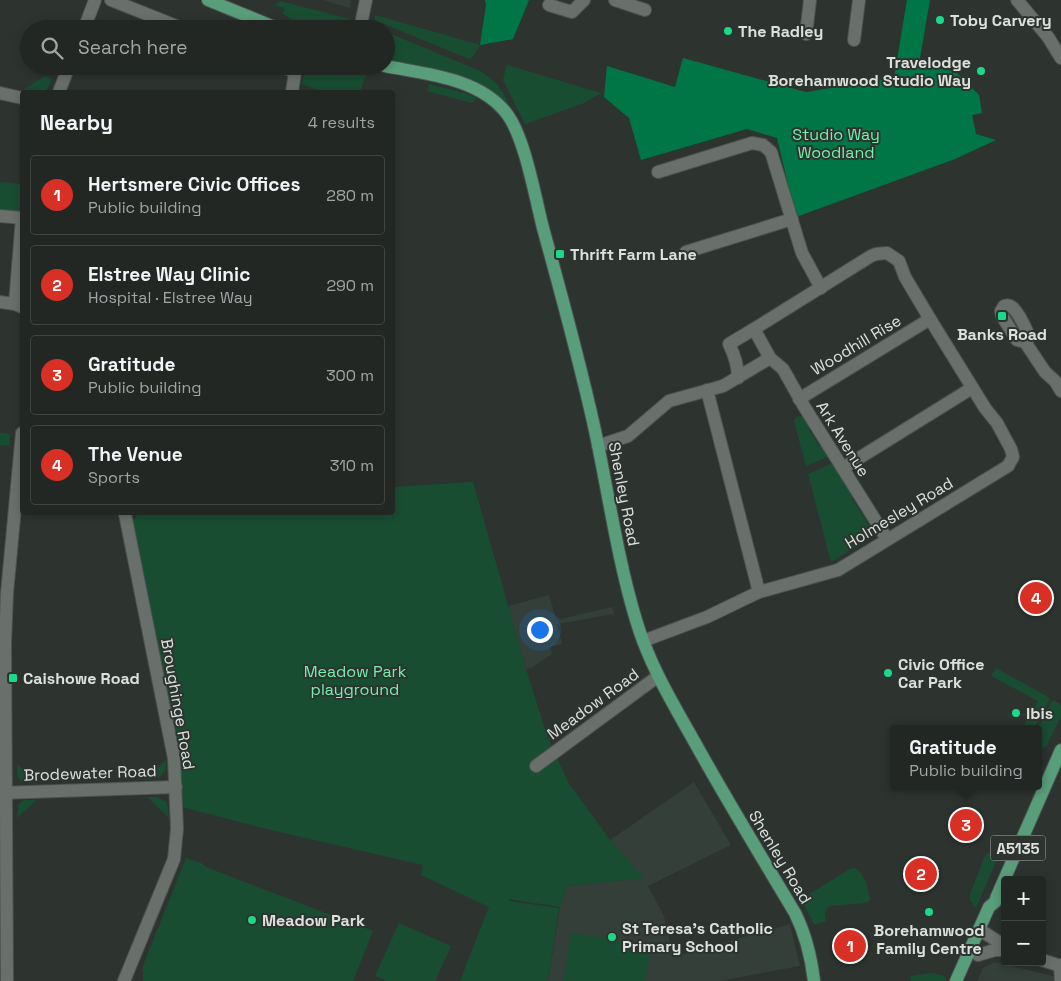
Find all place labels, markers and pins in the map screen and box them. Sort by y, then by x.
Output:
place label: Toby Carvery [950,10,1052,31]
marker: Toby Carvery [934,14,946,26]
place label: The Radley [738,21,823,42]
marker: The Radley [722,25,734,37]
place label: Travelodge Borehamwood Studio Way [768,52,971,91]
marker: Travelodge Borehamwood Studio Way [975,65,987,77]
place label: Thrift Farm Lane [570,244,697,265]
marker: Thrift Farm Lane [554,248,566,260]
marker: Banks Road [996,310,1008,322]
place label: Banks Road [957,324,1047,345]
pin: 4 [1020,579,1052,617]
place label: Civic Office Car Park [898,654,984,693]
marker: Civic Office Car Park [882,667,894,679]
place label: Caishowe Road [23,668,140,689]
marker: Caishowe Road [7,672,19,684]
place label: Ibis [1026,703,1053,724]
marker: Ibis [1010,707,1022,719]
pin: 3 [950,806,982,844]
pin: 2 [905,855,937,893]
marker: Borehamwood Family Centre [923,906,935,918]
place label: Meadow Park [262,910,365,931]
marker: Meadow Park [246,914,258,926]
place label: St Teresa's Catholic Primary School [622,918,773,957]
place label: Borehamwood Family Centre [874,920,984,959]
pin: 1 [834,927,866,965]
marker: St Teresa's Catholic Primary School [606,931,618,943]

